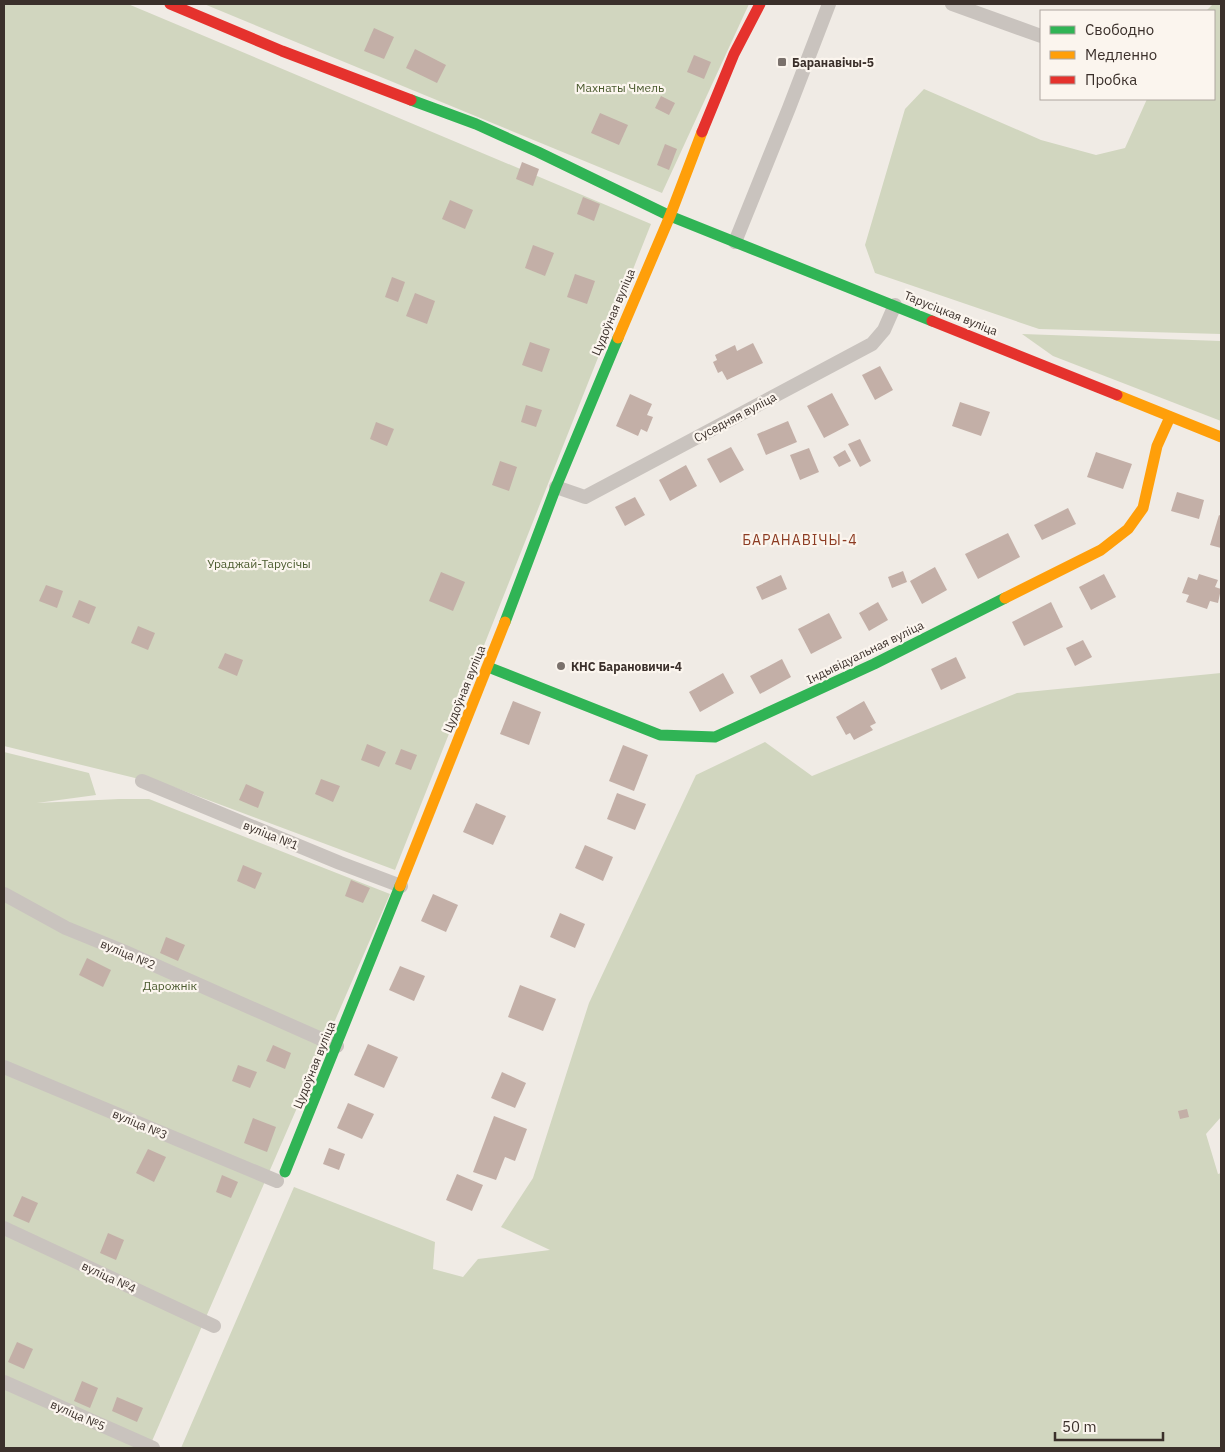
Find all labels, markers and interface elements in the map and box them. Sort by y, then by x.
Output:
legend [1040,10,1215,100]
text: Свободно [1085,20,1154,39]
text: Медленно [1085,45,1157,64]
place label: Баранавічы-5 [792,55,874,70]
marker: Баранавічы-5 [776,56,788,68]
text: Пробка [1085,70,1137,89]
park label: Махнаты Чмель [576,80,664,95]
street label: Цудоўная вуліца [588,266,638,358]
street label: Тарусіцкая вуліца [902,287,1000,339]
street label: Суседняя вуліца [691,389,779,445]
district label: БАРАНАВІЧЫ-4 [742,531,858,549]
park label: Ураджай-Тарусічы [207,556,311,571]
street label: Індывідуальная вуліца [804,617,927,687]
street label: Цудоўная вуліца [440,643,489,735]
place label: КНС Барановичи-4 [571,659,682,674]
marker: КНС Барановичи-4 [555,660,567,672]
street label: вуліца №1 [241,817,301,853]
street label: вуліца №2 [98,936,158,972]
park label: Дарожнік [143,978,198,993]
street label: Цудоўная вуліца [290,1019,339,1111]
street label: вуліца №3 [110,1106,170,1142]
street label: вуліца №4 [79,1258,139,1296]
street label: вуліца №5 [48,1396,108,1434]
scale bar [1055,1410,1162,1442]
text: 50 m [1062,1417,1097,1436]

